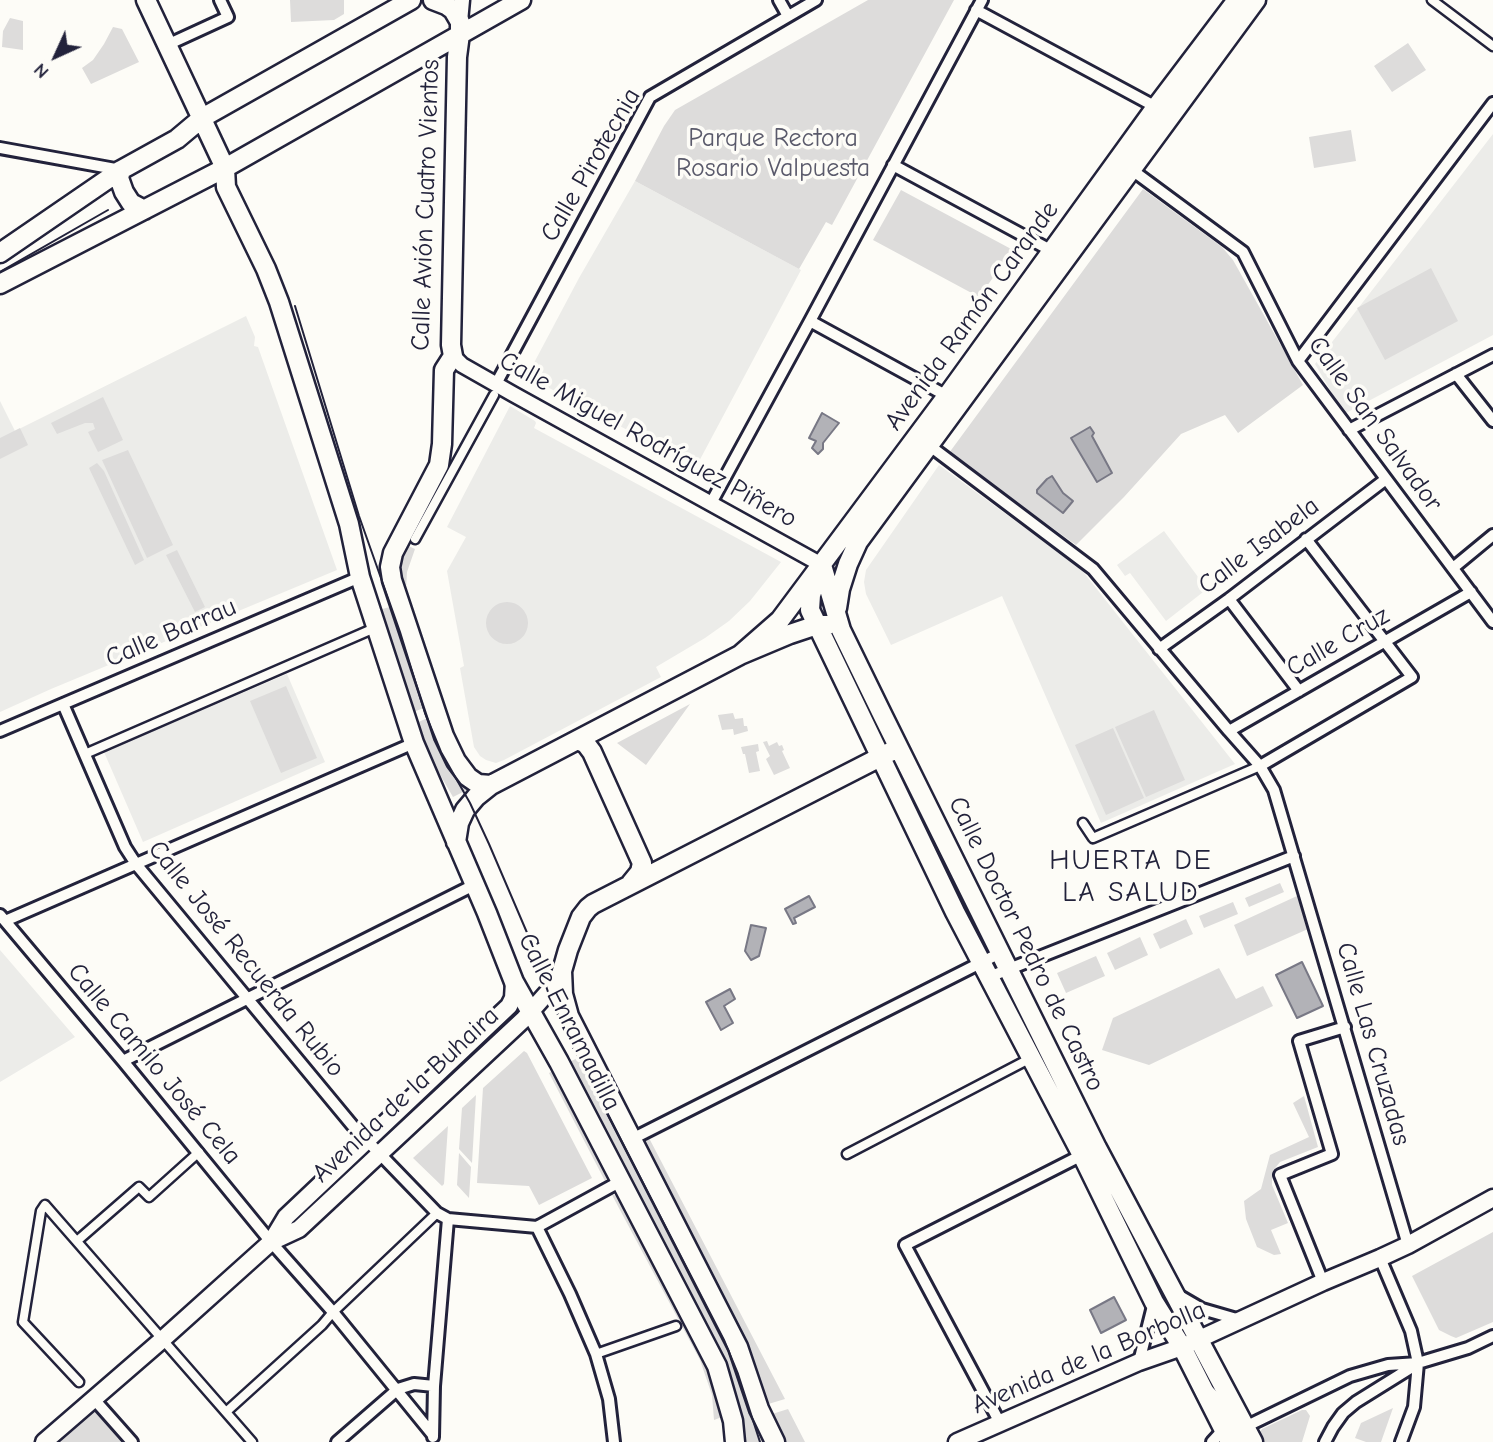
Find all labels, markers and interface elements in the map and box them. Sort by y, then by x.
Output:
north arrow [21,21,91,91]
text: N [29,59,53,83]
street label: Calle Avión Cuatro Vientos [405,59,447,351]
street label: Calle Pirotecnia [534,83,648,247]
park label: Parque Rectora Rosario Valpuesta [676,123,870,184]
street label: Avenida Ramón Carande [878,195,1066,437]
street label: Calle San Salvador [1301,331,1449,517]
street label: Calle Miguel Rodríguez Piñero [494,345,802,535]
street label: Calle Isabela [1193,491,1325,601]
street label: Calle Barrau [101,592,241,674]
street label: Calle Cruz [1281,600,1395,684]
street label: Calle Doctor Pedro de Castro [941,792,1111,1096]
street label: Calle José Recuerda Rubio [141,834,351,1084]
district label: HUERTA DE LA SALUD [1050,844,1212,910]
street label: Calle Enramadilla [511,928,627,1116]
street label: Calle Las Cruzadas [1329,939,1417,1149]
street label: Calle Camilo José Cela [61,957,247,1171]
street label: Avenida de la Buhaira [306,1000,506,1190]
street label: Avenida de la Borbolla [968,1295,1210,1421]

